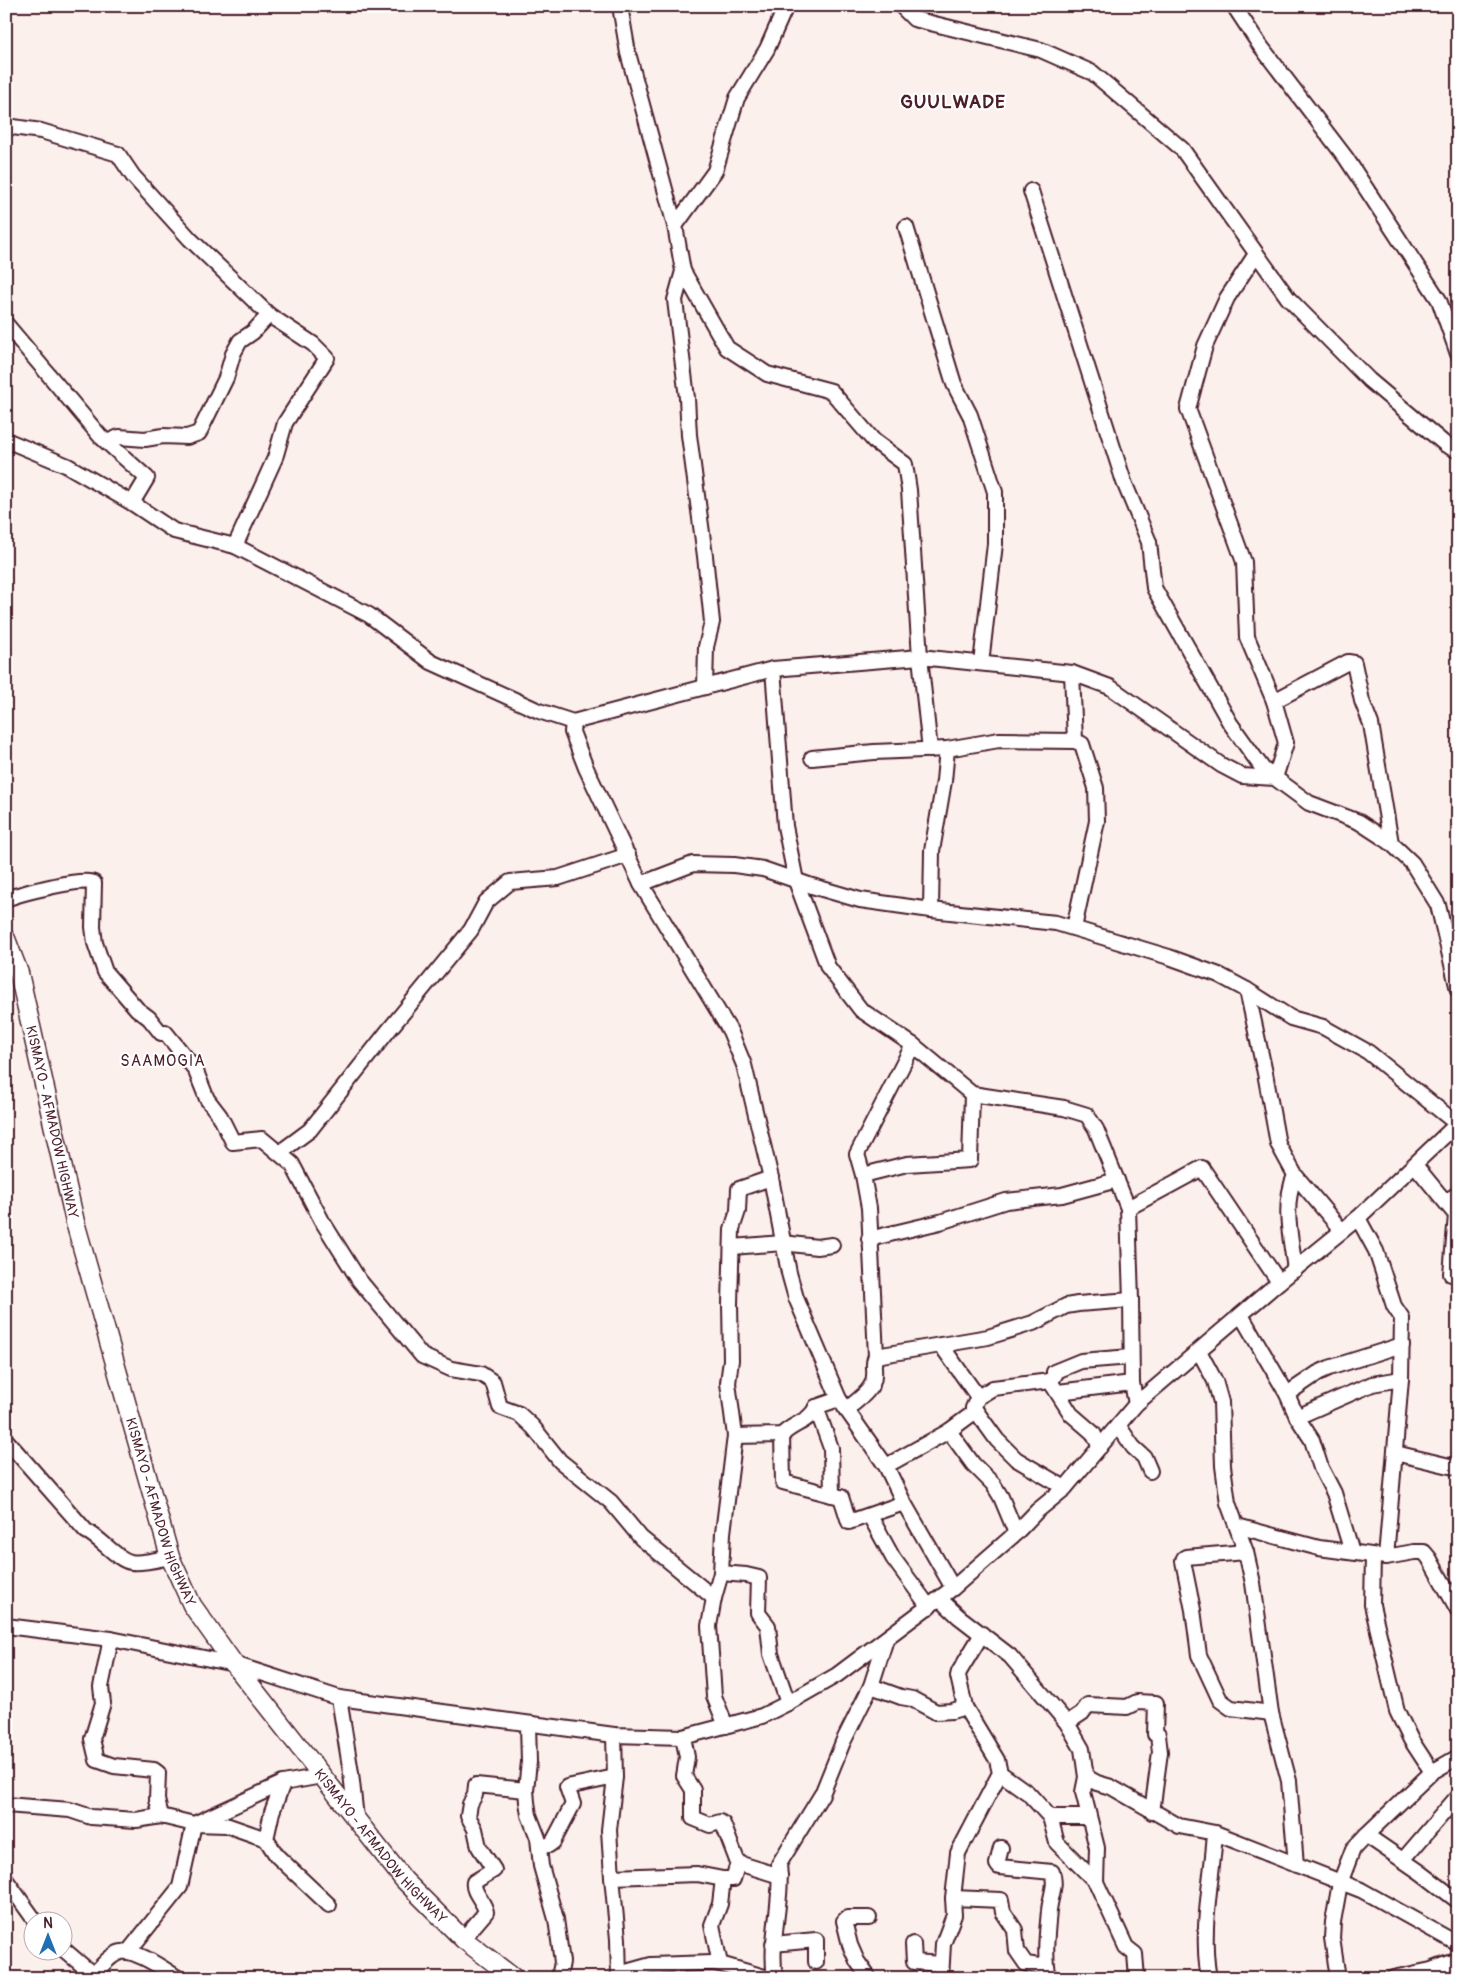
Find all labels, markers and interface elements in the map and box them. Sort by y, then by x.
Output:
district label: GUULWADE [900,90,1006,114]
street label: KISMAYO - AFMADOW HIGHWAY [23,1024,82,1220]
district label: SAAMOGIA [120,1051,206,1071]
street label: KISMAYO - AFMADOW HIGHWAY [122,1416,200,1609]
street label: KISMAYO - AFMADOW HIGHWAY [311,1765,451,1927]
north arrow [22,1912,72,1962]
text: N [43,1915,53,1932]

